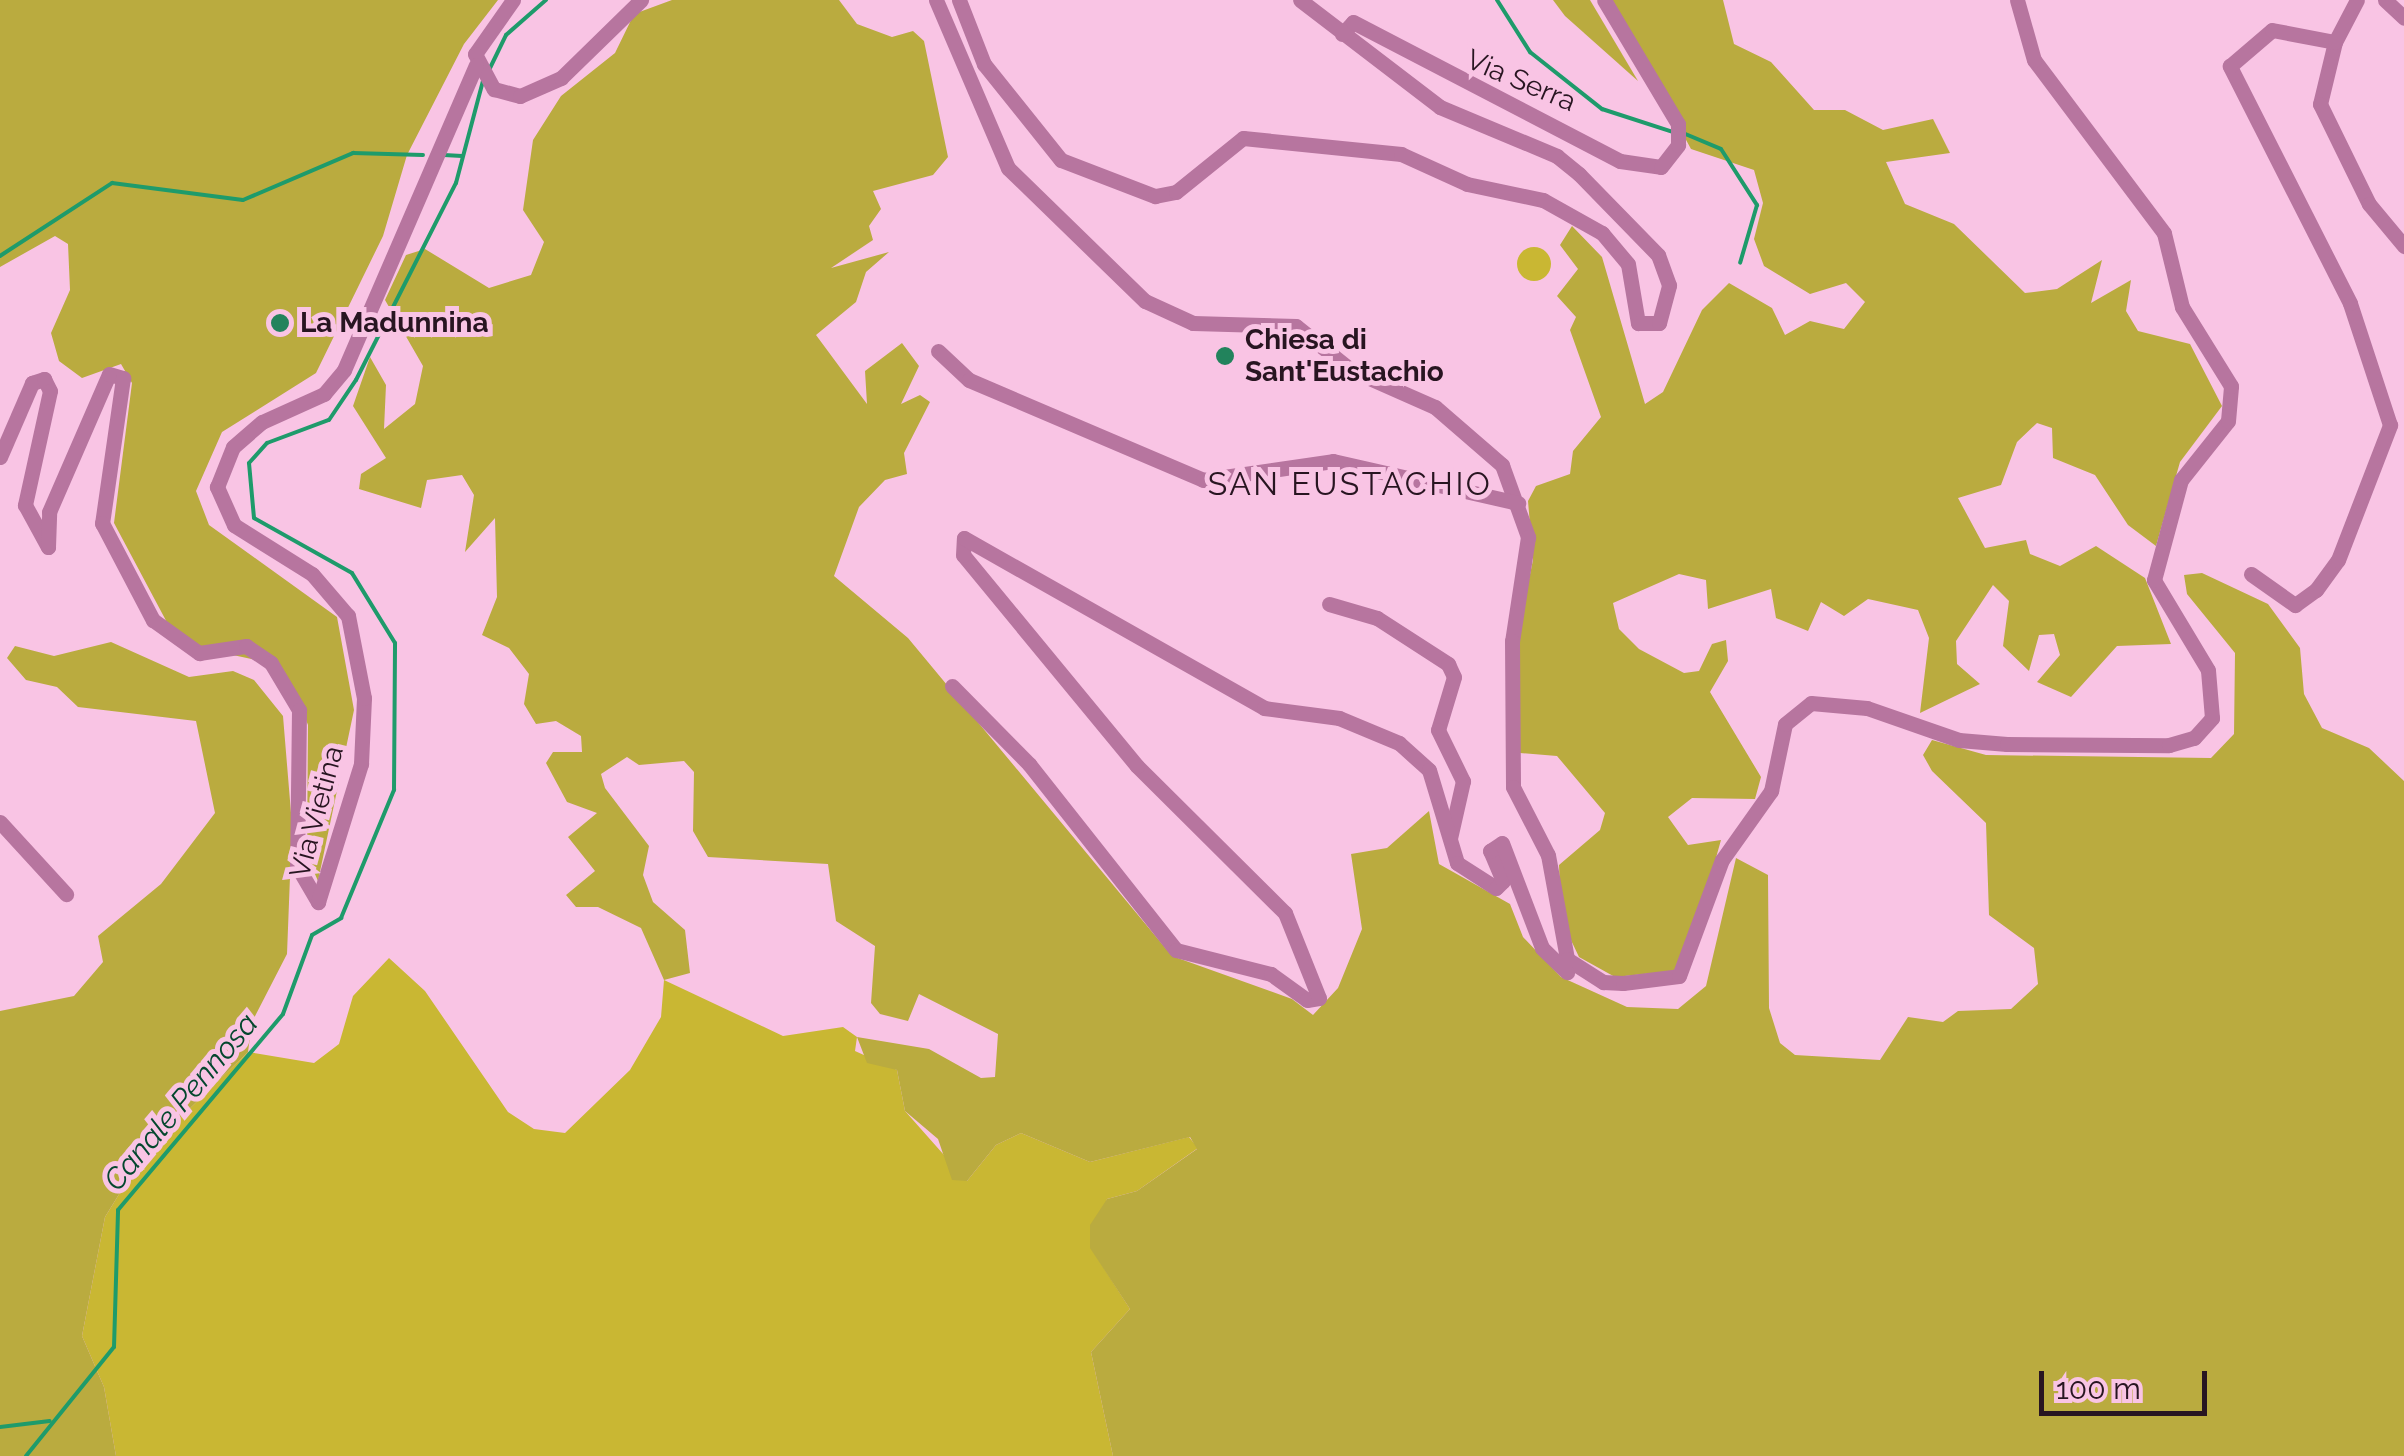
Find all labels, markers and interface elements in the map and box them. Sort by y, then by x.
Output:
street label: Via Serra [1461,43,1581,119]
place label: La Madunnina [300,306,489,340]
marker: La Madunnina [269,312,291,334]
place label: Chiesa di Sant'Eustachio [1245,323,1444,389]
marker: Chiesa di Sant'Eustachio [1214,345,1236,367]
district label: SAN EUSTACHIO [1208,465,1492,503]
street label: Via Vietina [283,742,351,882]
water label: Canale Pennosa [96,1006,266,1198]
scale bar [2044,1351,2212,1413]
text: 100 m [2056,1371,2141,1406]

